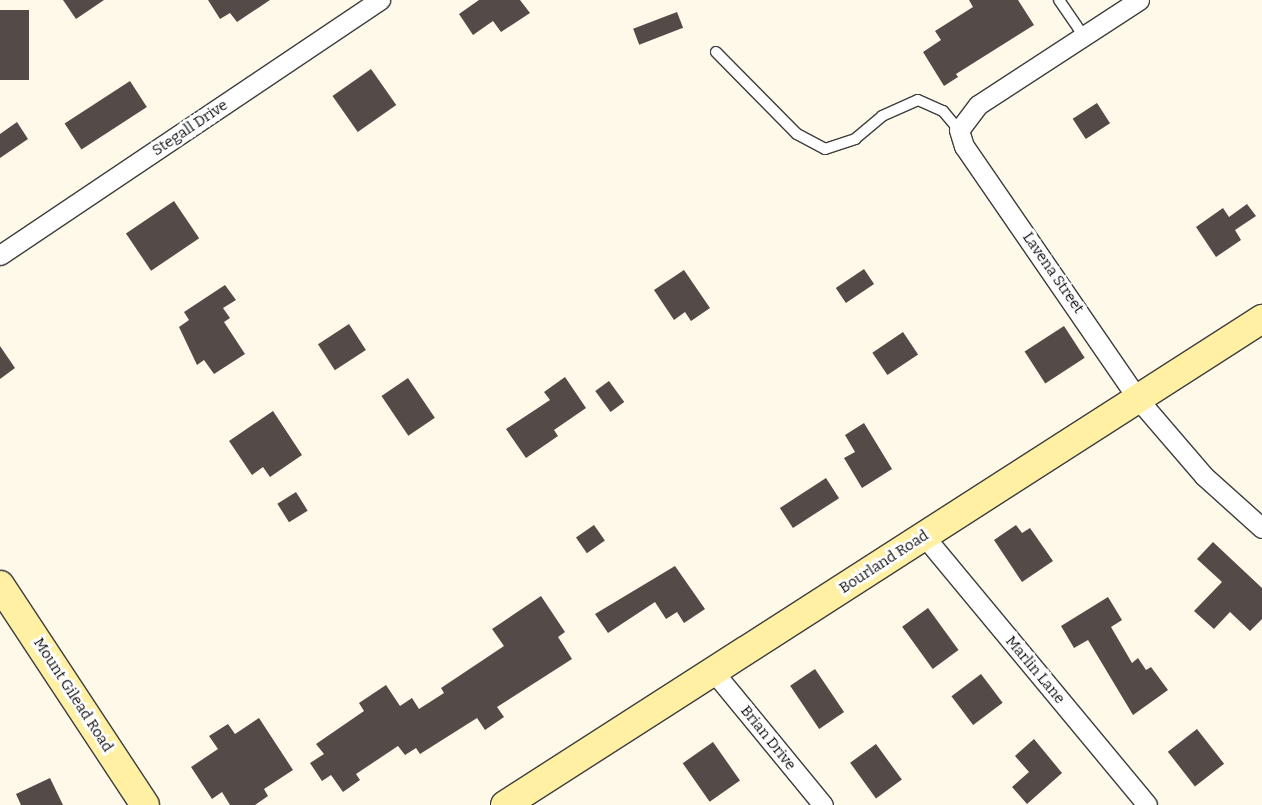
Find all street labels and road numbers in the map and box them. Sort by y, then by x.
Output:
street label: Stegall Drive [149,96,231,160]
street label: Lavena Street [1018,229,1088,317]
street label: Bourland Road [836,526,932,598]
street label: Marlin Lane [1001,632,1069,708]
street label: Mount Gilead Road [29,635,117,755]
street label: Brian Drive [737,702,799,774]

